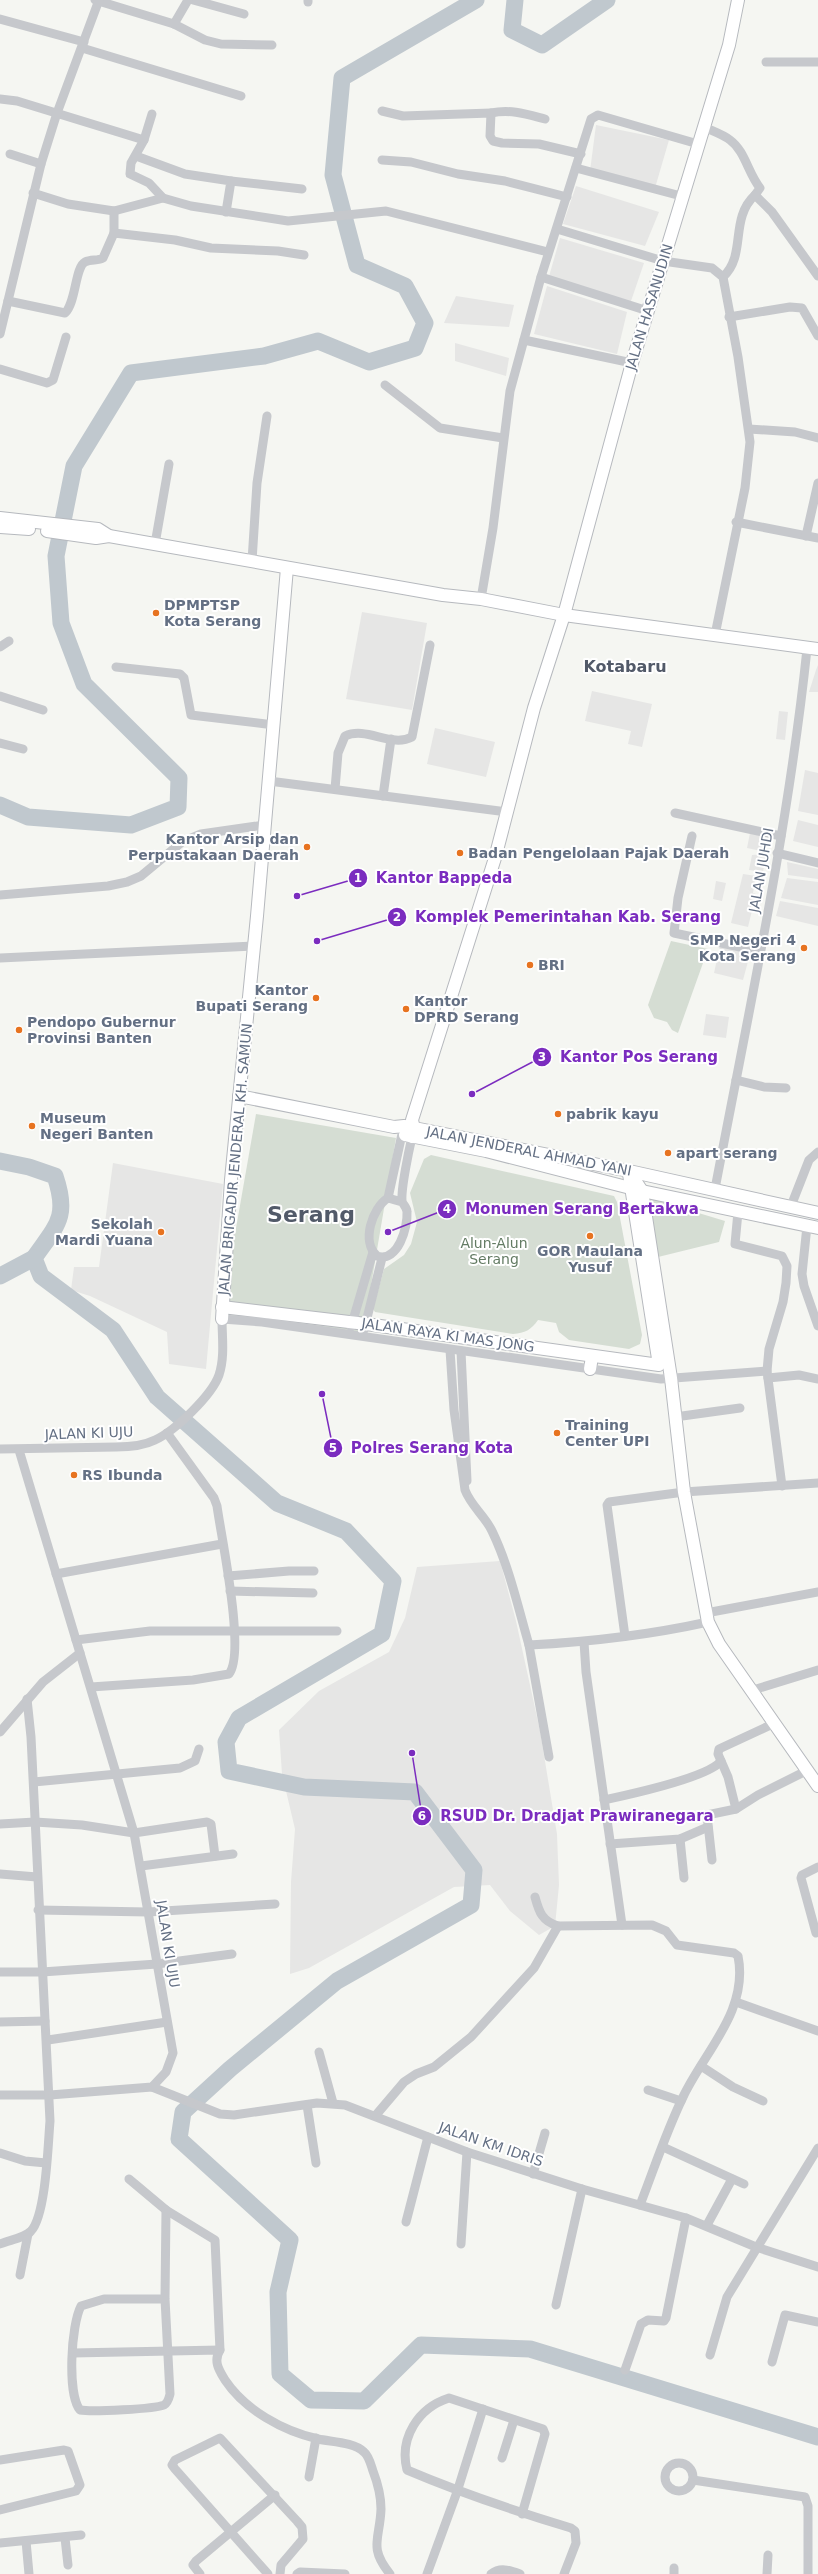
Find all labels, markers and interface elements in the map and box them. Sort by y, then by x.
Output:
street label: JALAN HASANUDIN [622,242,676,373]
place label: DPMPTSP Kota Serang [164,597,261,629]
marker: DPMPTSP Kota Serang [151,608,161,618]
district label: Kotabaru [583,657,667,676]
street label: JALAN JUHDI [745,826,776,915]
place label: Kantor Arsip dan Perpustakaan Daerah [128,831,299,863]
marker: Kantor Arsip dan Perpustakaan Daerah [302,842,312,852]
place label: Badan Pengelolaan Pajak Daerah [468,845,729,861]
marker: Badan Pengelolaan Pajak Daerah [455,848,465,858]
callout: Kantor Bappeda [348,864,520,891]
text: Kantor Bappeda [376,869,512,887]
text: 1 [354,871,362,885]
callout: Komplek Pemerintahan Kab. Serang [387,903,729,930]
text: Komplek Pemerintahan Kab. Serang [415,908,721,926]
text: 2 [393,910,401,924]
place label: SMP Negeri 4 Kota Serang [690,932,796,964]
marker: SMP Negeri 4 Kota Serang [799,943,809,953]
place label: BRI [538,957,565,973]
marker: BRI [525,960,535,970]
place label: Kantor Bupati Serang [196,982,308,1014]
marker: Kantor Bupati Serang [311,993,321,1003]
place label: Kantor DPRD Serang [414,993,519,1025]
marker: Kantor DPRD Serang [401,1004,411,1014]
place label: Pendopo Gubernur Provinsi Banten [27,1014,176,1046]
street label: JALAN BRIGADIR JENDERAL KH. SAMUN [215,1022,255,1297]
marker: Pendopo Gubernur Provinsi Banten [14,1025,24,1035]
callout: Kantor Pos Serang [532,1043,726,1070]
text: Kantor Pos Serang [560,1048,718,1066]
text: 3 [538,1050,546,1064]
place label: pabrik kayu [566,1106,659,1122]
marker: pabrik kayu [553,1109,563,1119]
place label: Museum Negeri Banten [40,1110,154,1142]
marker: Museum Negeri Banten [27,1121,37,1131]
street label: JALAN JENDERAL AHMAD YANI [424,1123,633,1179]
place label: apart serang [676,1145,778,1161]
marker: apart serang [663,1148,673,1158]
callout: Monumen Serang Bertakwa [437,1196,707,1223]
text: Monumen Serang Bertakwa [465,1200,699,1218]
district label: Serang [267,1202,355,1227]
text: 4 [443,1202,451,1216]
place label: Sekolah Mardi Yuana [55,1216,153,1248]
marker: Sekolah Mardi Yuana [156,1227,166,1237]
marker: GOR Maulana Yusuf [585,1231,595,1241]
park label: Alun-Alun Serang [460,1235,528,1267]
place label: GOR Maulana Yusuf [537,1243,643,1275]
street label: JALAN RAYA KI MAS JONG [360,1315,535,1355]
place label: Training Center UPI [565,1417,650,1449]
street label: JALAN KI UJU [44,1423,133,1443]
marker: Training Center UPI [552,1428,562,1438]
callout: Polres Serang Kota [323,1434,521,1461]
text: Polres Serang Kota [351,1439,513,1457]
text: 5 [329,1441,337,1455]
place label: RS Ibunda [82,1467,162,1483]
marker: RS Ibunda [69,1470,79,1480]
callout: RSUD Dr. Dradjat Prawiranegara [412,1802,722,1829]
text: RSUD Dr. Dradjat Prawiranegara [440,1807,714,1825]
text: 6 [418,1809,426,1823]
street label: JALAN KI UJU [153,1898,183,1989]
street label: JALAN KM IDRIS [436,2118,545,2169]

